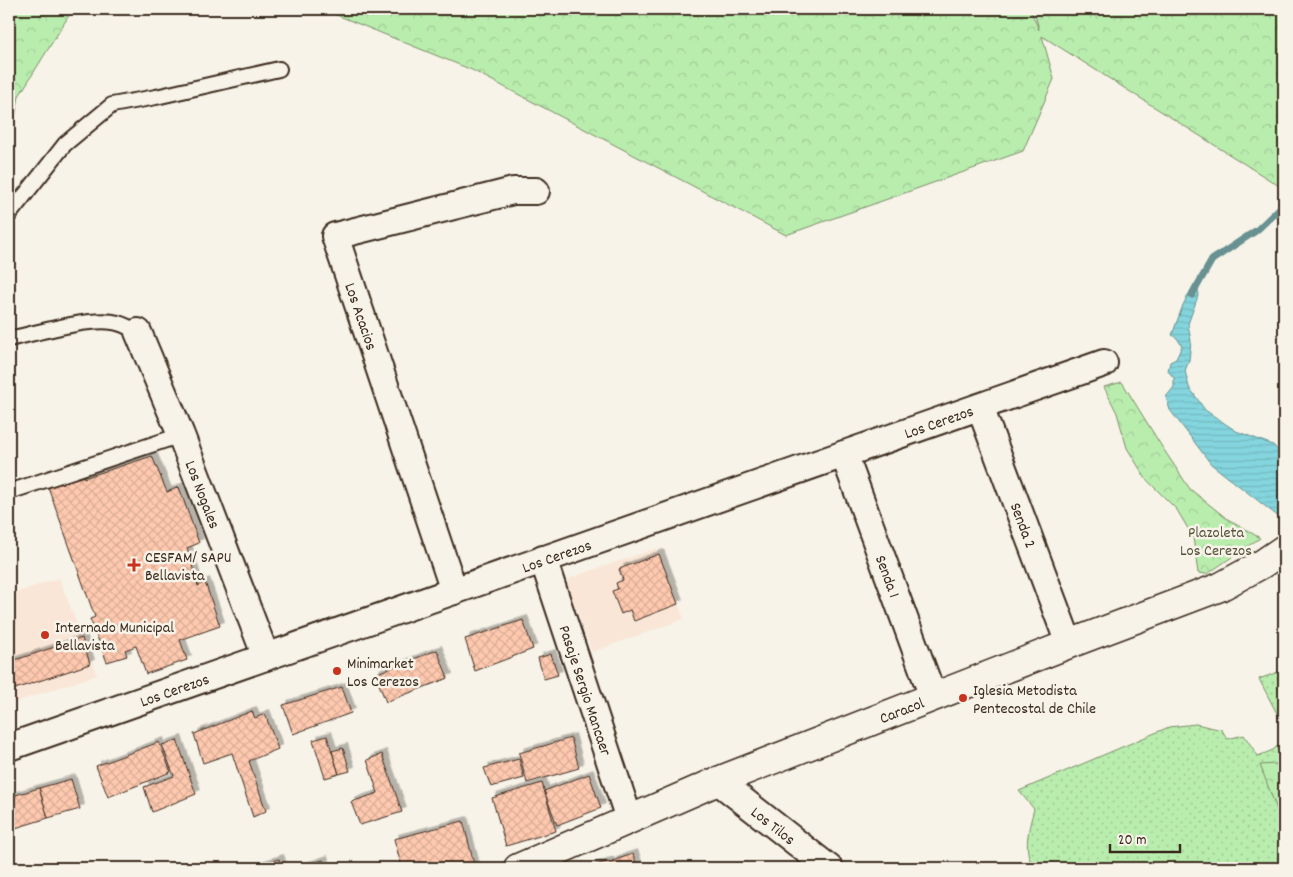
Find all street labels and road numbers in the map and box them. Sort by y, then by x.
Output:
street label: Los Acacios [337,280,382,354]
street label: Los Cerezos [902,401,977,446]
street label: Los Nogales [178,458,225,533]
street label: Senda 2 [1003,500,1041,552]
street label: Los Cerezos [519,535,595,580]
street label: Senda 1 [868,552,905,601]
street label: Pasaje Sergio Mancaer [552,623,616,759]
street label: Los Cerezos [137,669,213,714]
street label: Caracol [877,693,928,731]
street label: Los Tilos [745,802,800,852]

